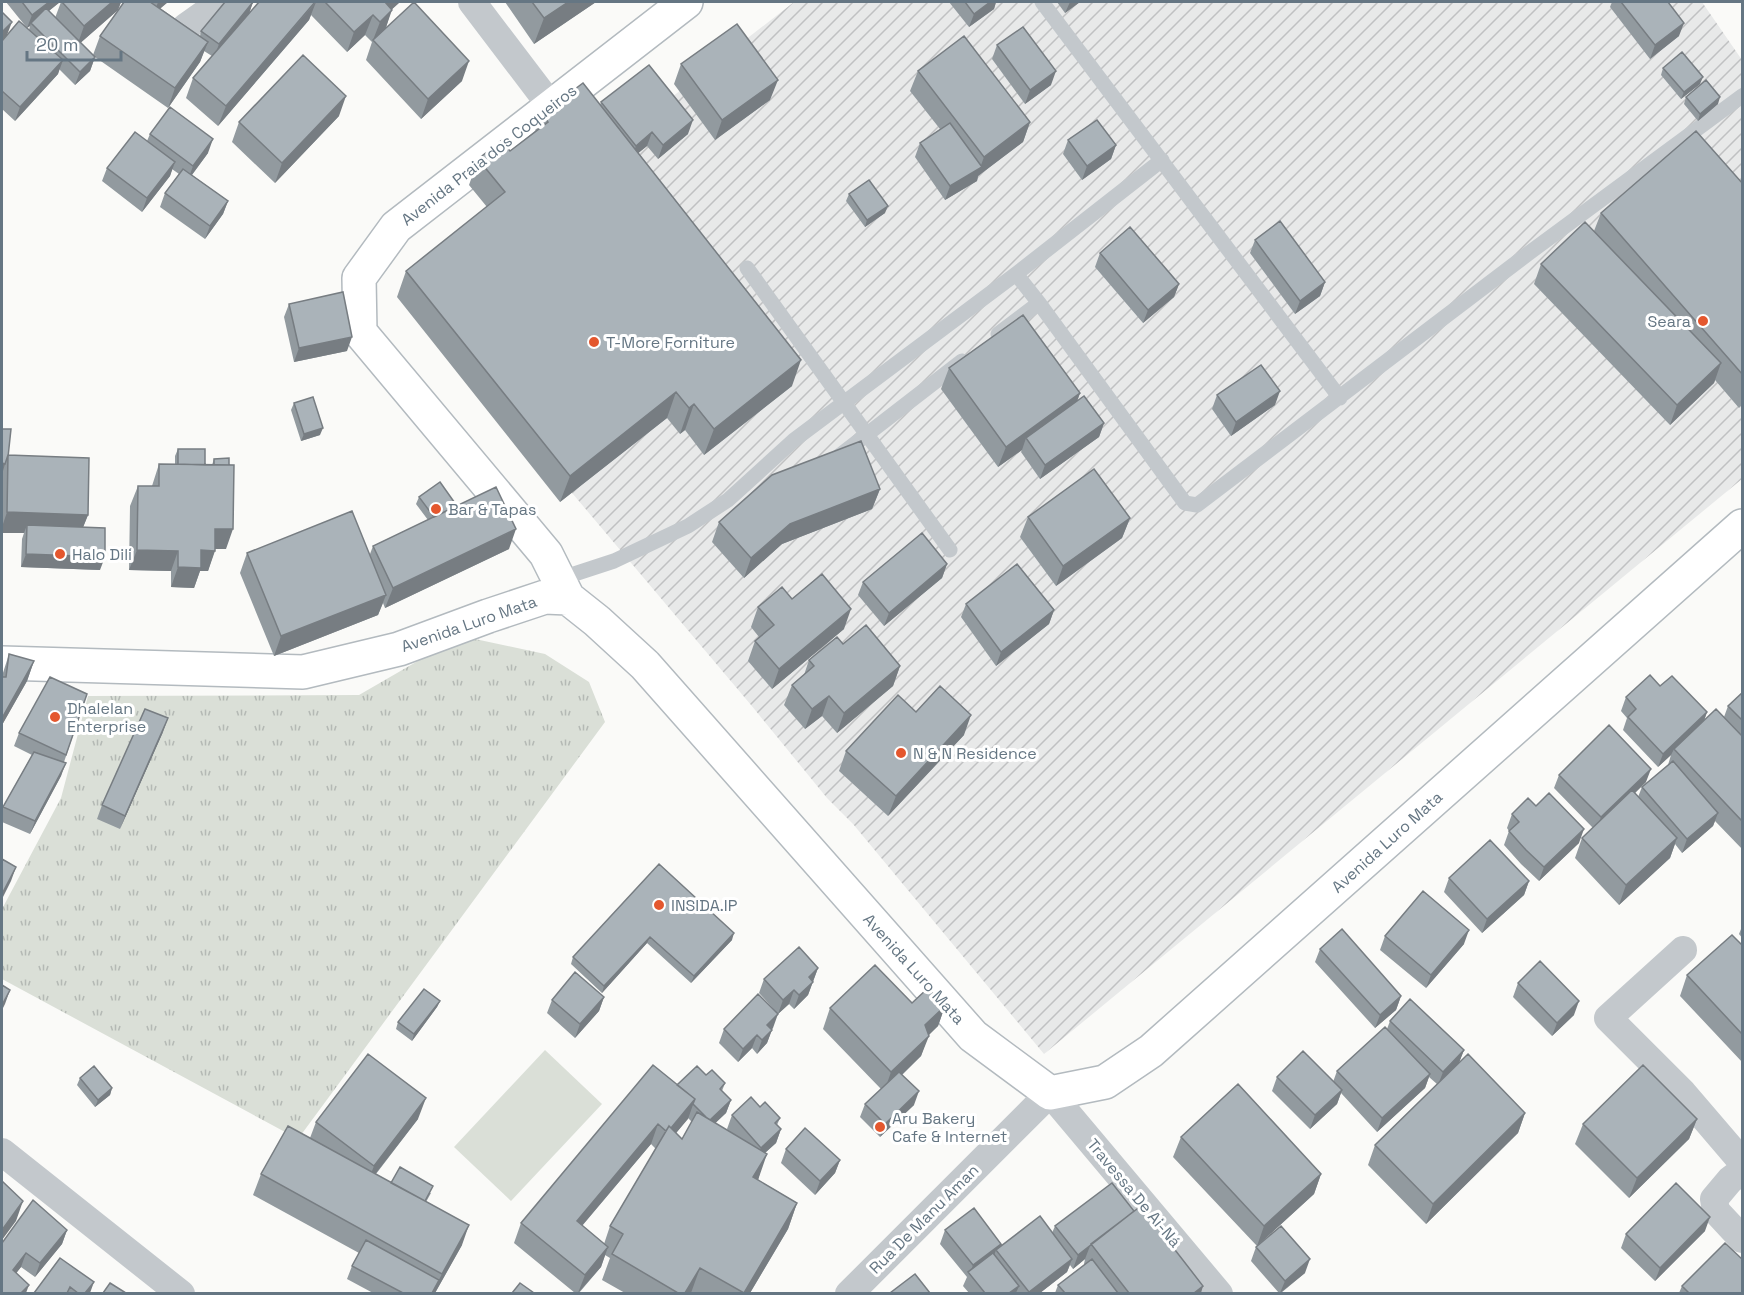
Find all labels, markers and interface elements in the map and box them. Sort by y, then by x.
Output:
scale bar [27,24,122,62]
text: 20 m [36,33,79,56]
street label: Avenida Praia dos Coqueiros [397,80,581,230]
place label: Seara [1648,311,1691,332]
marker: Seara [1696,314,1710,328]
place label: T-More Forniture [606,332,735,353]
marker: T-More Forniture [587,335,601,349]
place label: Bar & Tapas [448,499,536,520]
marker: Bar & Tapas [429,502,443,516]
place label: Halo Dili [72,544,132,565]
marker: Halo Dili [53,547,67,561]
street label: Avenida Luro Mata [398,591,540,657]
place label: Dhalelan Enterprise [67,698,146,737]
marker: Dhalelan Enterprise [48,710,62,724]
place label: N & N Residence [913,743,1037,764]
marker: N & N Residence [894,746,908,760]
street label: Avenida Luro Mata [1327,787,1447,897]
place label: INSIDA.IP [671,895,738,916]
marker: INSIDA.IP [652,898,666,912]
street label: Avenida Luro Mata [859,909,969,1029]
place label: Aru Bakery Cafe & Internet [892,1108,1007,1147]
marker: Aru Bakery Cafe & Internet [873,1120,887,1134]
street label: Travessa De Ai-Ná [1082,1134,1186,1252]
street label: Rua De Manu Aman [865,1160,983,1278]

